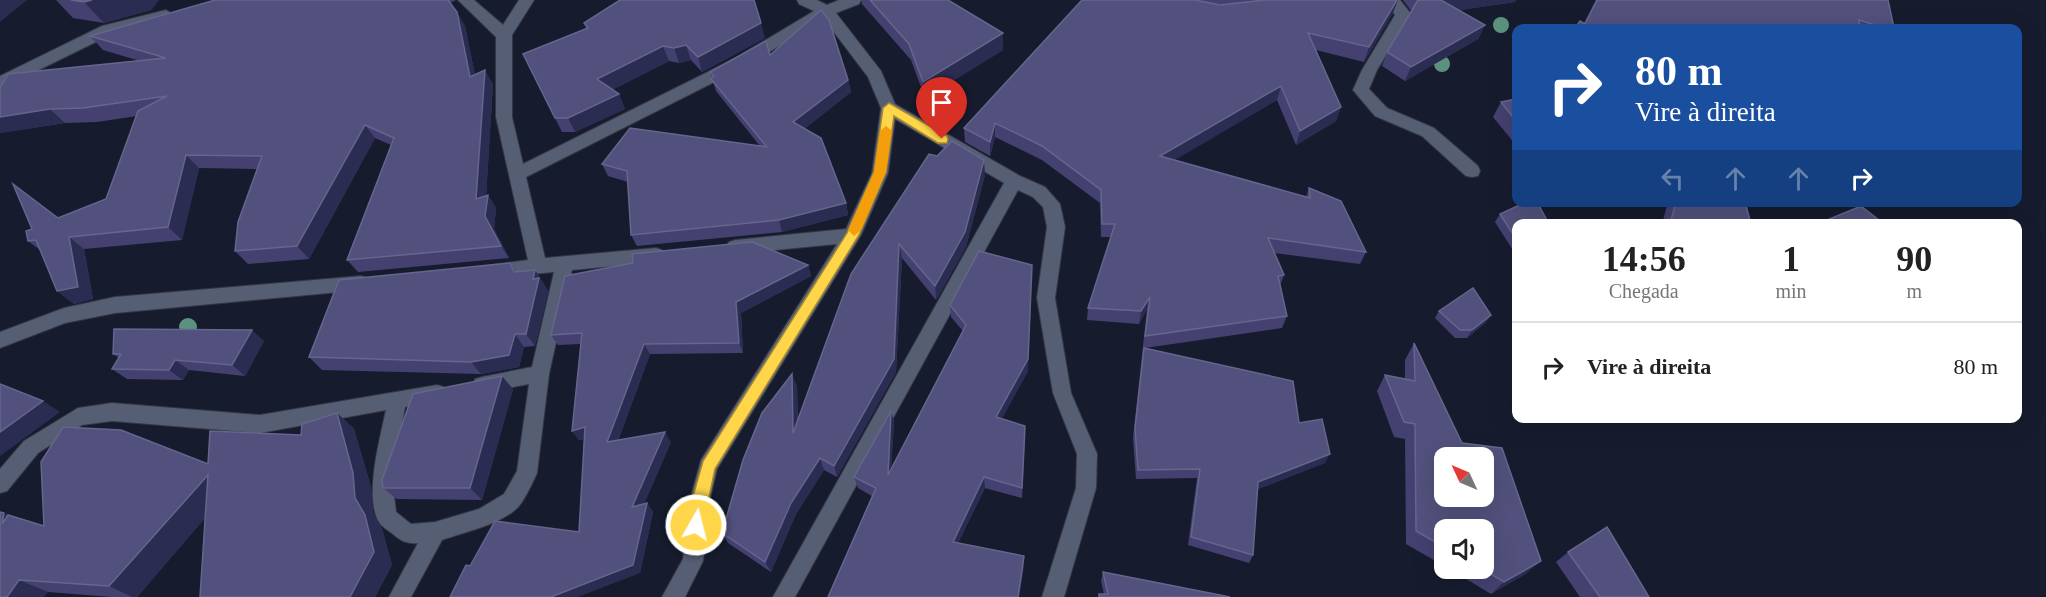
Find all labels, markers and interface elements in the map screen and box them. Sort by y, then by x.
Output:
icon: right [1536,48,1614,126]
text: 80 m [1635,48,1723,94]
pin [916,77,967,139]
icon: arrive [925,86,958,119]
text: Vire à direita [1635,97,1776,127]
icon: left [1656,162,1689,195]
icon: ahead [1719,162,1752,195]
icon: ahead [1782,162,1815,195]
icon: right [1845,162,1878,195]
text: 14:56 [1602,239,1686,279]
text: 1 [1782,239,1800,279]
text: 90 [1896,239,1932,279]
text: Chegada [1609,280,1679,302]
text: min [1775,280,1807,302]
text: m [1907,280,1922,302]
icon: right [1536,351,1569,384]
text: Vire à direita [1587,354,1711,379]
text: 80 m [1953,354,1998,379]
north arrow [1434,447,1494,507]
map controls [1434,447,1494,579]
position arrow [664,493,728,557]
button: sound [1434,519,1494,579]

